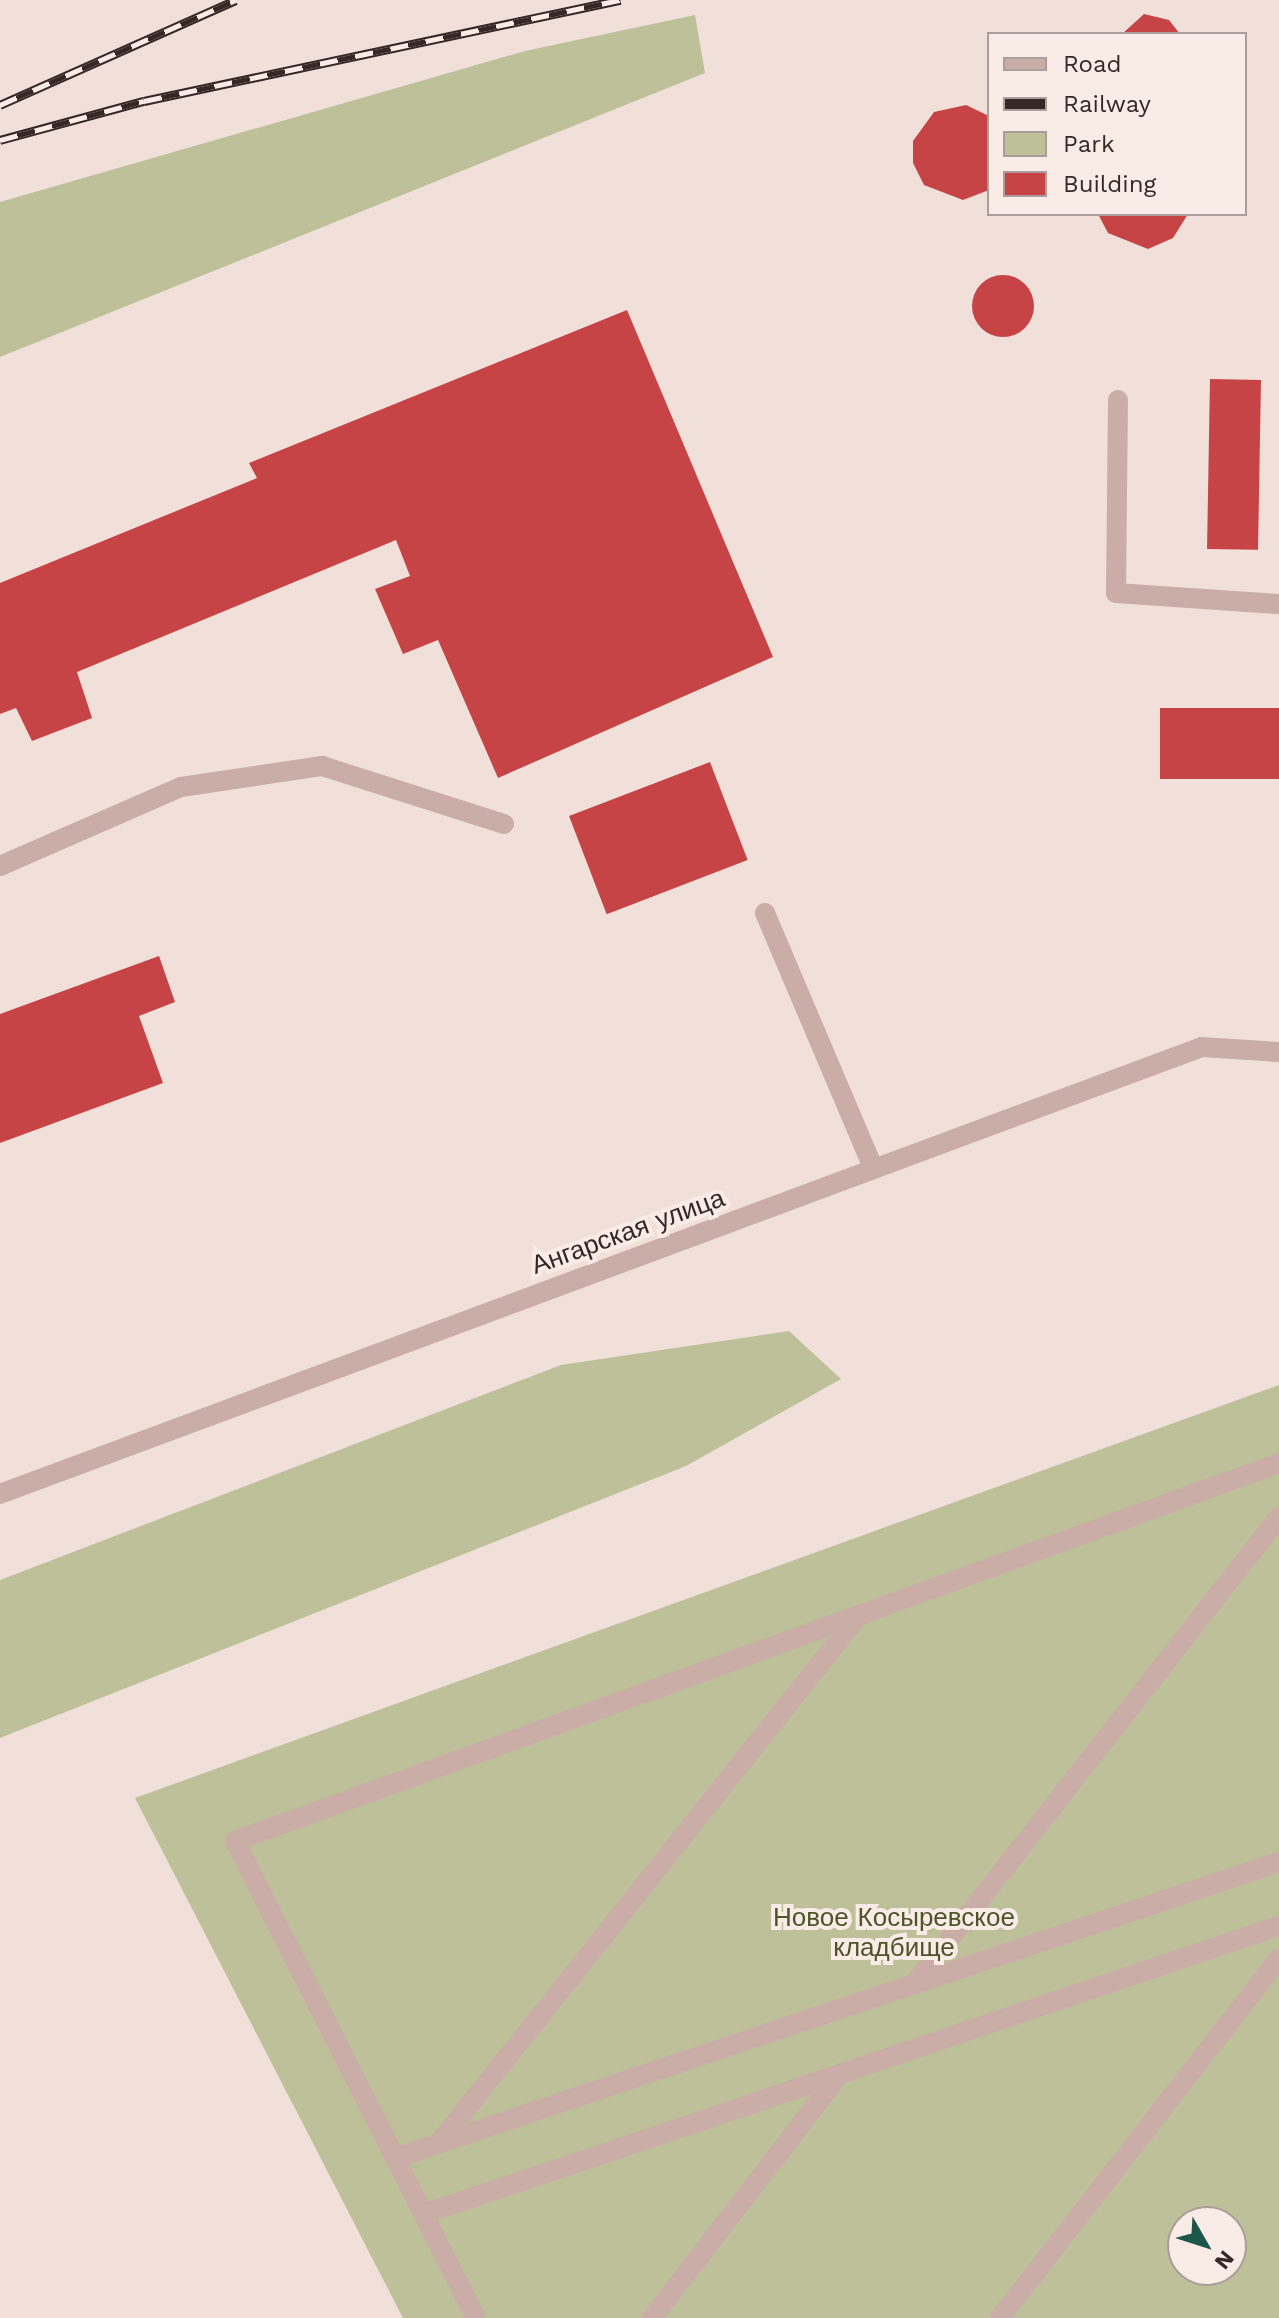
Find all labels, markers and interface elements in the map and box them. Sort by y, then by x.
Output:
legend [987,32,1247,216]
text: Road [1063,50,1122,78]
text: Railway [1063,90,1151,118]
text: Park [1063,130,1115,158]
text: Building [1063,170,1156,198]
street label: Ангарская улица [527,1183,729,1281]
park label: Новое Косыревское кладбище [773,1902,1015,1964]
north arrow [1167,2206,1247,2286]
text: N [1210,2246,1239,2274]

